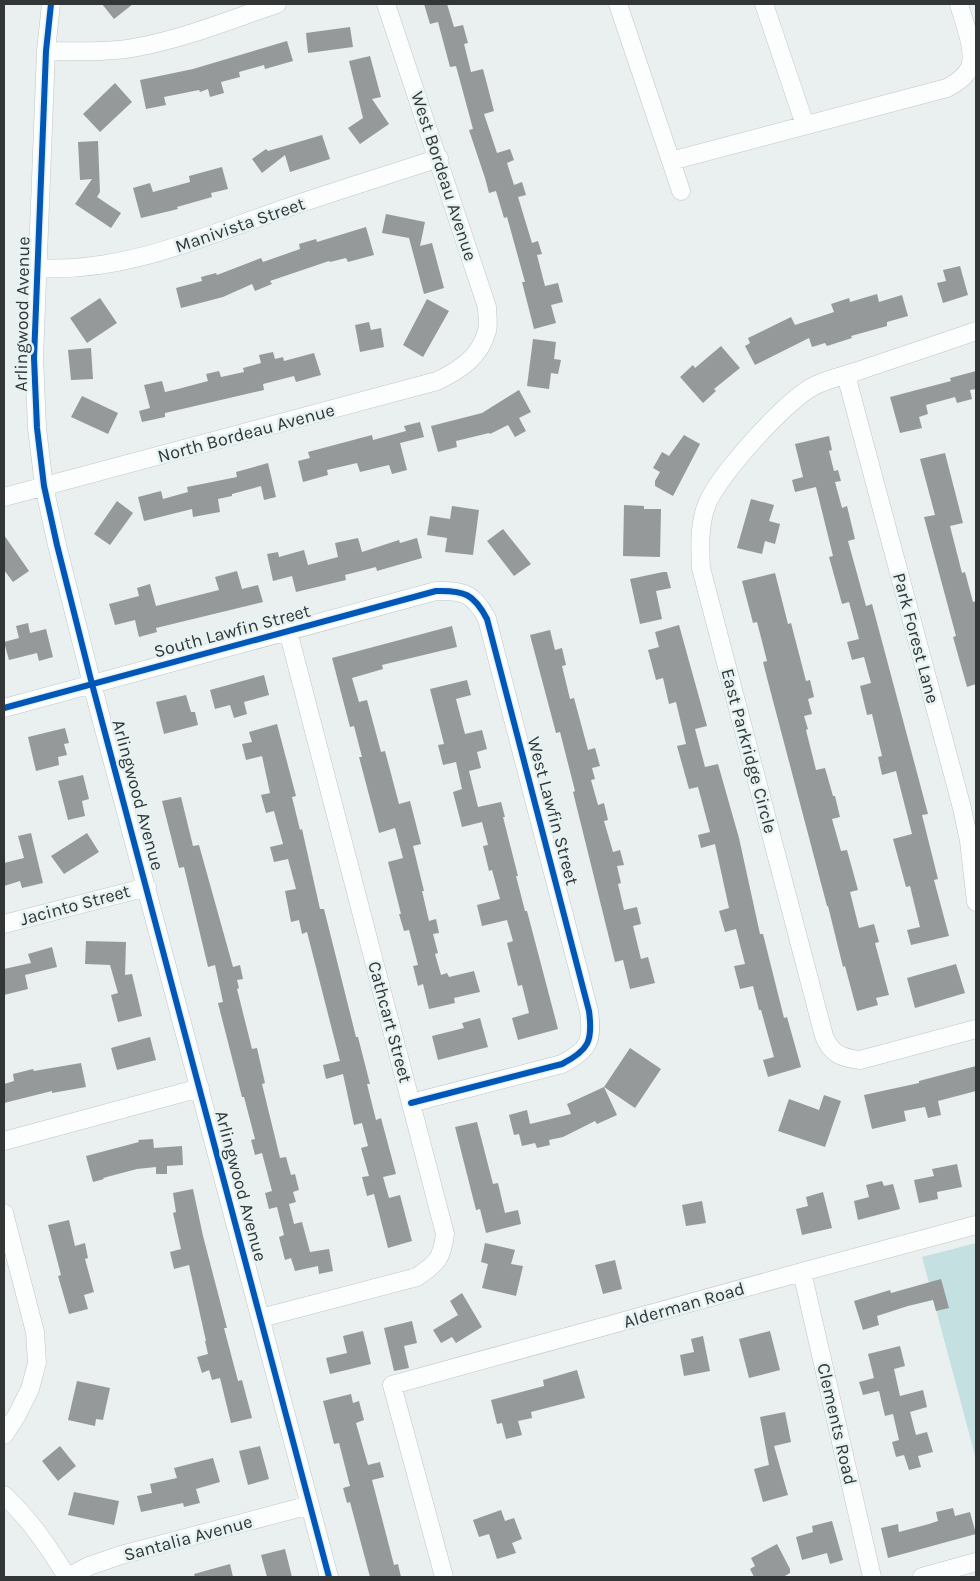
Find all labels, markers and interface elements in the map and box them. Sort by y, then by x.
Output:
street label: West Bordeau Avenue [406,88,482,264]
street label: Manivista Street [172,192,308,257]
street label: Arlingwood Avenue [10,236,34,392]
street label: North Bordeau Avenue [155,399,337,467]
street label: Park Forest Lane [888,570,944,706]
street label: South Lawfin Street [151,599,313,662]
street label: East Parkridge Circle [716,666,782,836]
street label: Arlingwood Avenue [107,717,169,873]
street label: West Lawfin Street [523,734,583,888]
street label: Jacinto Street [18,880,133,930]
street label: Cathcart Street [363,959,417,1085]
street label: Arlingwood Avenue [210,1108,272,1264]
street label: Alderman Road [621,1277,747,1333]
street label: Clements Road [812,1361,862,1487]
street label: Santalia Avenue [121,1510,255,1566]

